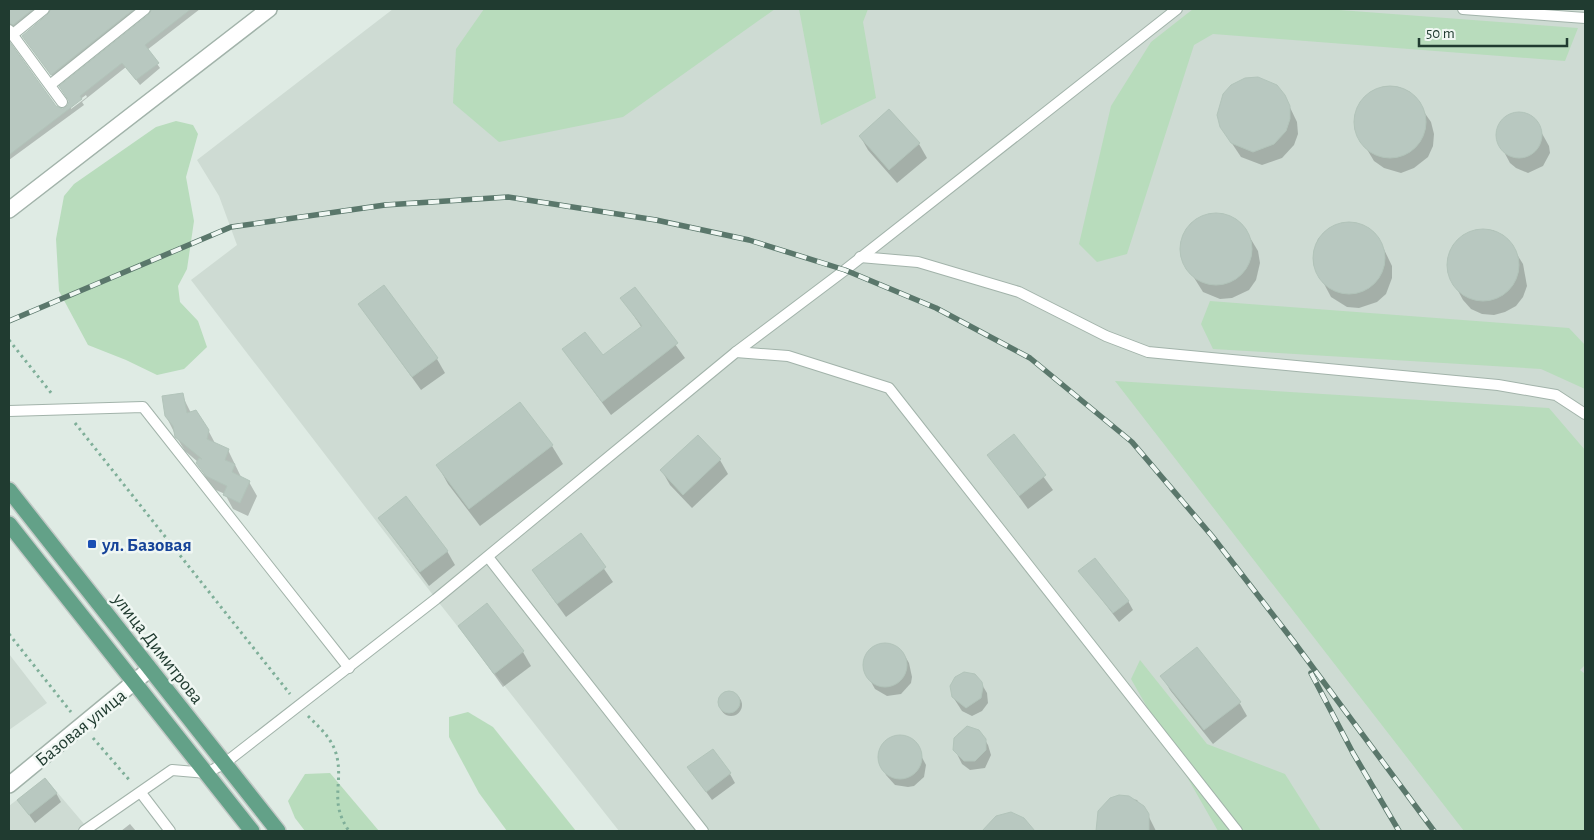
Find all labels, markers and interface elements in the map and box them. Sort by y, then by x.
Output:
scale bar [1419,15,1566,47]
text: 50 m [1426,26,1455,41]
place label: ул. Базовая [101,536,192,555]
marker: ул. Базовая [86,538,98,550]
street label: улица Димитрова [108,589,207,708]
street label: Базовая улица [32,686,130,770]

